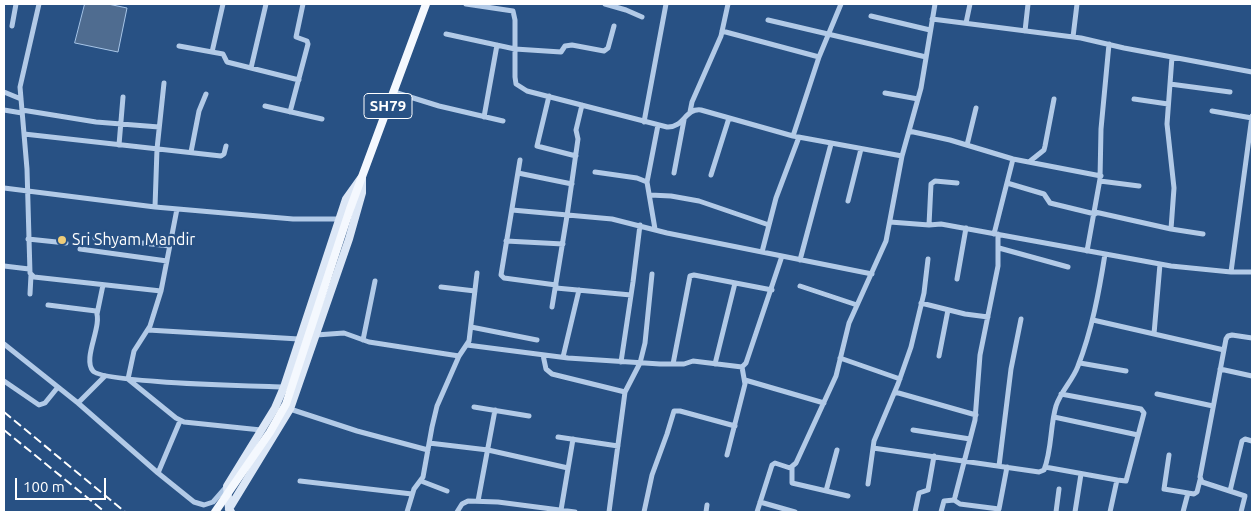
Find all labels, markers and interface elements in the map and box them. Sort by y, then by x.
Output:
road number: SH79 [364,94,412,118]
place label: Sri Shyam Mandir [72,230,195,250]
marker: Sri Shyam Mandir [56,234,68,246]
scale bar [18,468,109,500]
text: 100 m [23,478,65,495]

